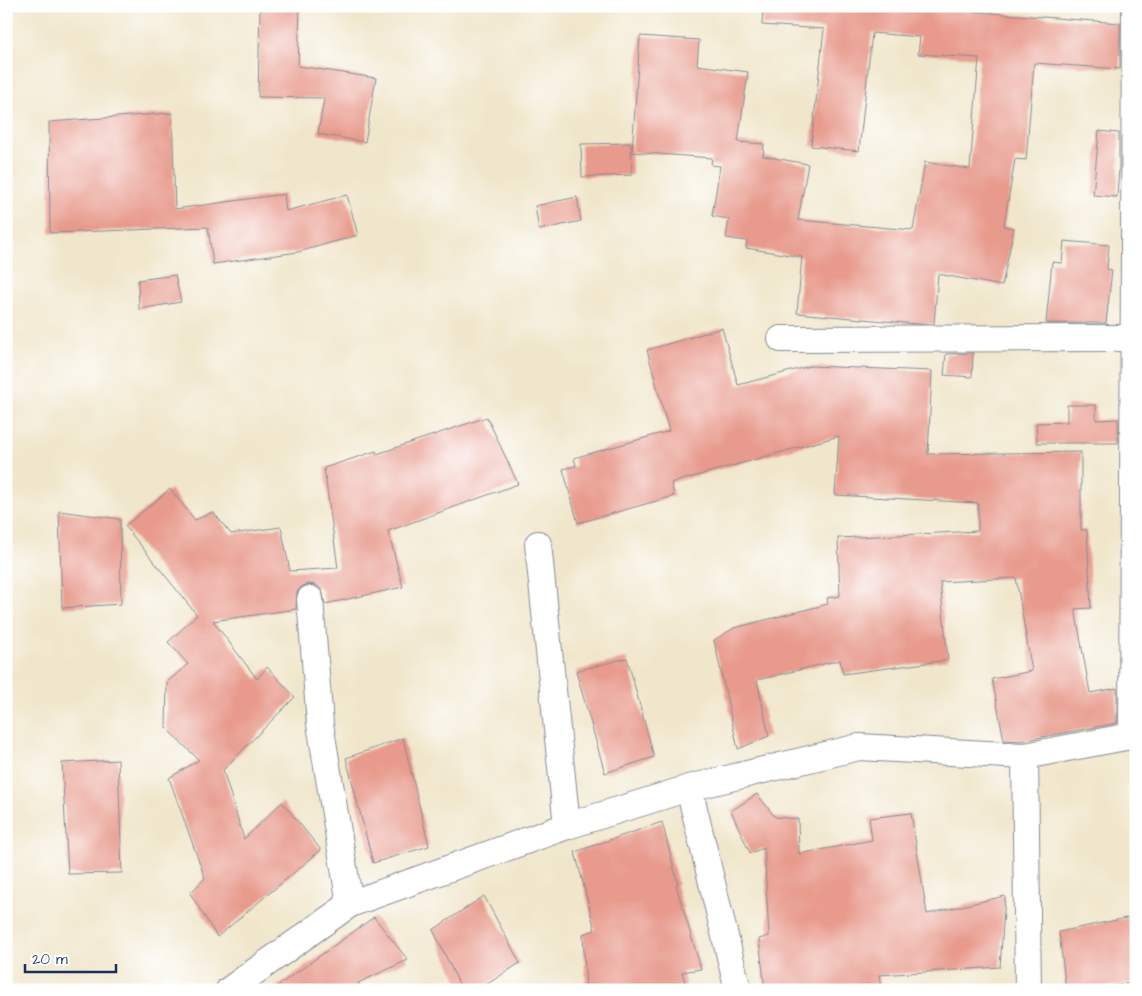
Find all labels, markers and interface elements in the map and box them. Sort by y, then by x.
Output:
scale bar [25,941,116,973]
text: 20 m [32,949,68,970]

